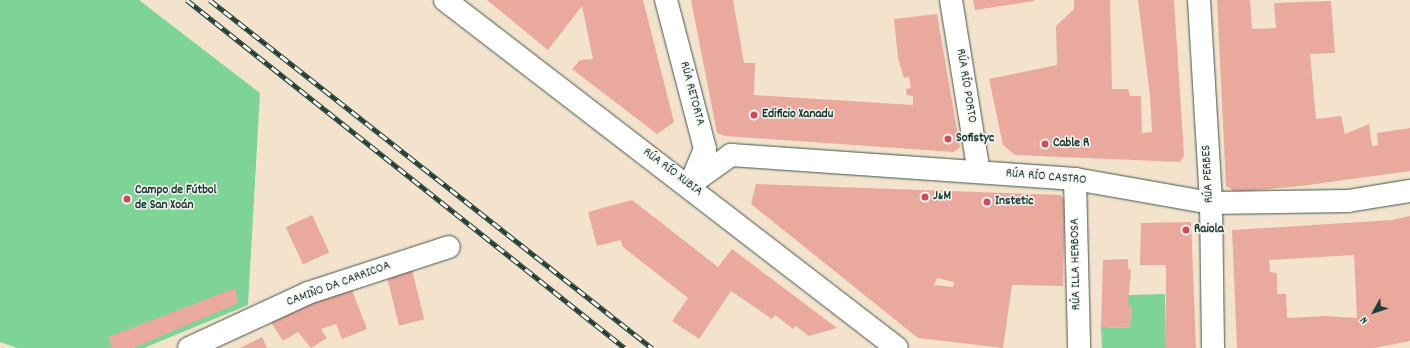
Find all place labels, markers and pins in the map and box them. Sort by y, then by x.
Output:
place label: Edificio Xanadu [762,107,833,123]
marker: Edificio Xanadu [749,110,759,120]
place label: Sofistyc [956,131,994,147]
marker: Sofistyc [943,134,953,144]
place label: Cable R [1053,136,1089,152]
marker: Cable R [1040,139,1050,149]
place label: Campo de Fútbol de San Xoán [135,184,217,215]
place label: J&M [933,189,951,205]
marker: J&M [920,192,930,202]
marker: Campo de Fútbol de San Xoán [122,194,132,204]
place label: Instetic [995,194,1033,210]
marker: Instetic [982,197,992,207]
place label: Raiola [1194,222,1224,238]
marker: Raiola [1181,225,1191,235]

